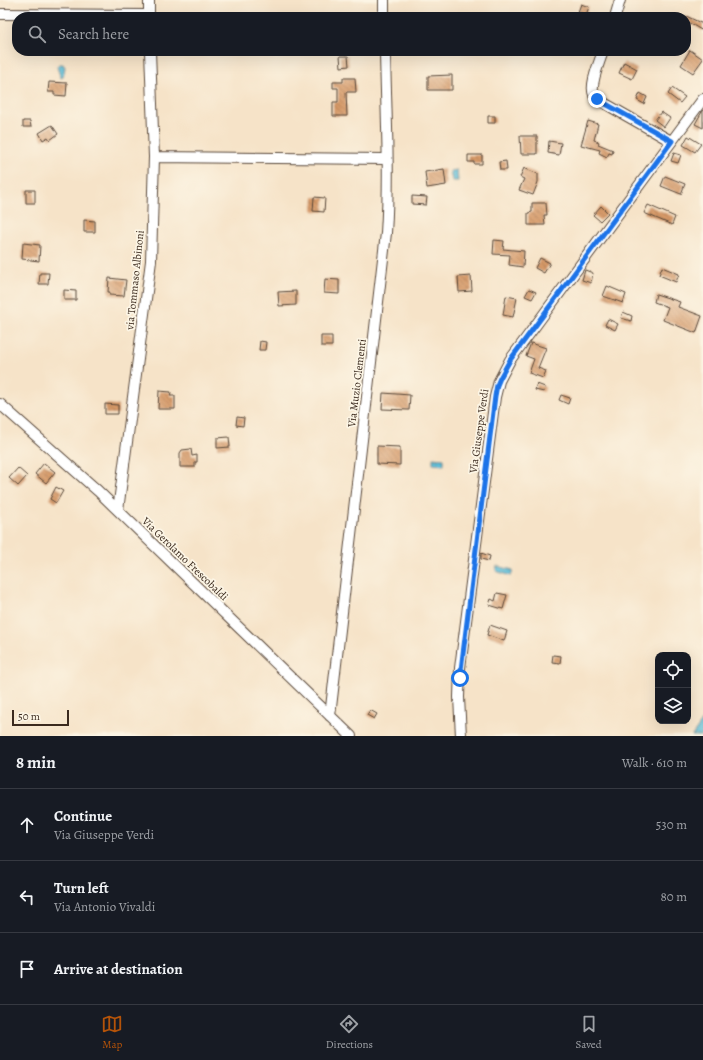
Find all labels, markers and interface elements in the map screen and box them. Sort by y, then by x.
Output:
search box [12,12,691,56]
icon: search [26,23,48,45]
text: Search here [58,24,129,44]
route end [588,90,606,108]
street label: via Tommaso Albinoni [122,230,148,331]
street label: Via Muzio Clementi [344,338,370,429]
street label: Via Giuseppe Verdi [466,388,492,475]
street label: Via Gerolamo Frescobaldi [138,513,231,604]
map controls [655,652,691,724]
button: locate [655,652,691,688]
route start [451,669,469,687]
button: layers [655,688,691,724]
scale bar [12,708,69,727]
text: 50 m [18,709,40,724]
text: 8 min [16,751,56,774]
text: Walk · 610 m [622,754,687,771]
text: Continue [54,806,112,826]
icon: ahead [16,814,38,836]
text: 530 m [656,816,687,833]
text: Via Giuseppe Verdi [54,826,154,843]
text: Turn left [54,878,109,898]
icon: left [16,886,38,908]
text: 80 m [660,888,687,905]
text: Via Antonio Vivaldi [54,898,155,915]
icon: arrive [16,958,38,980]
text: Arrive at destination [54,959,183,979]
tab: Map [101,1013,123,1052]
tab: Directions [326,1013,373,1052]
tab: Saved [576,1013,602,1052]

